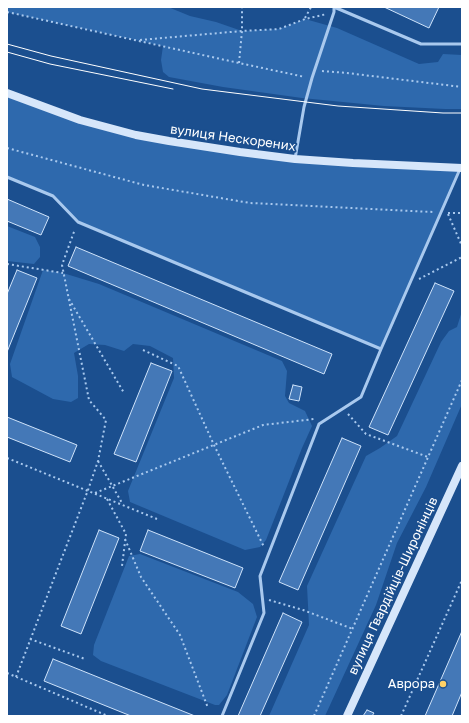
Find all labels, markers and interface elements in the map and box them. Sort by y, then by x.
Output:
street label: вулиця Нескорених [169,121,297,155]
street label: вулиця Гвардійців-Широнінців [345,495,441,677]
place label: Аврора [388,676,435,692]
marker: Аврора [438,679,448,689]

